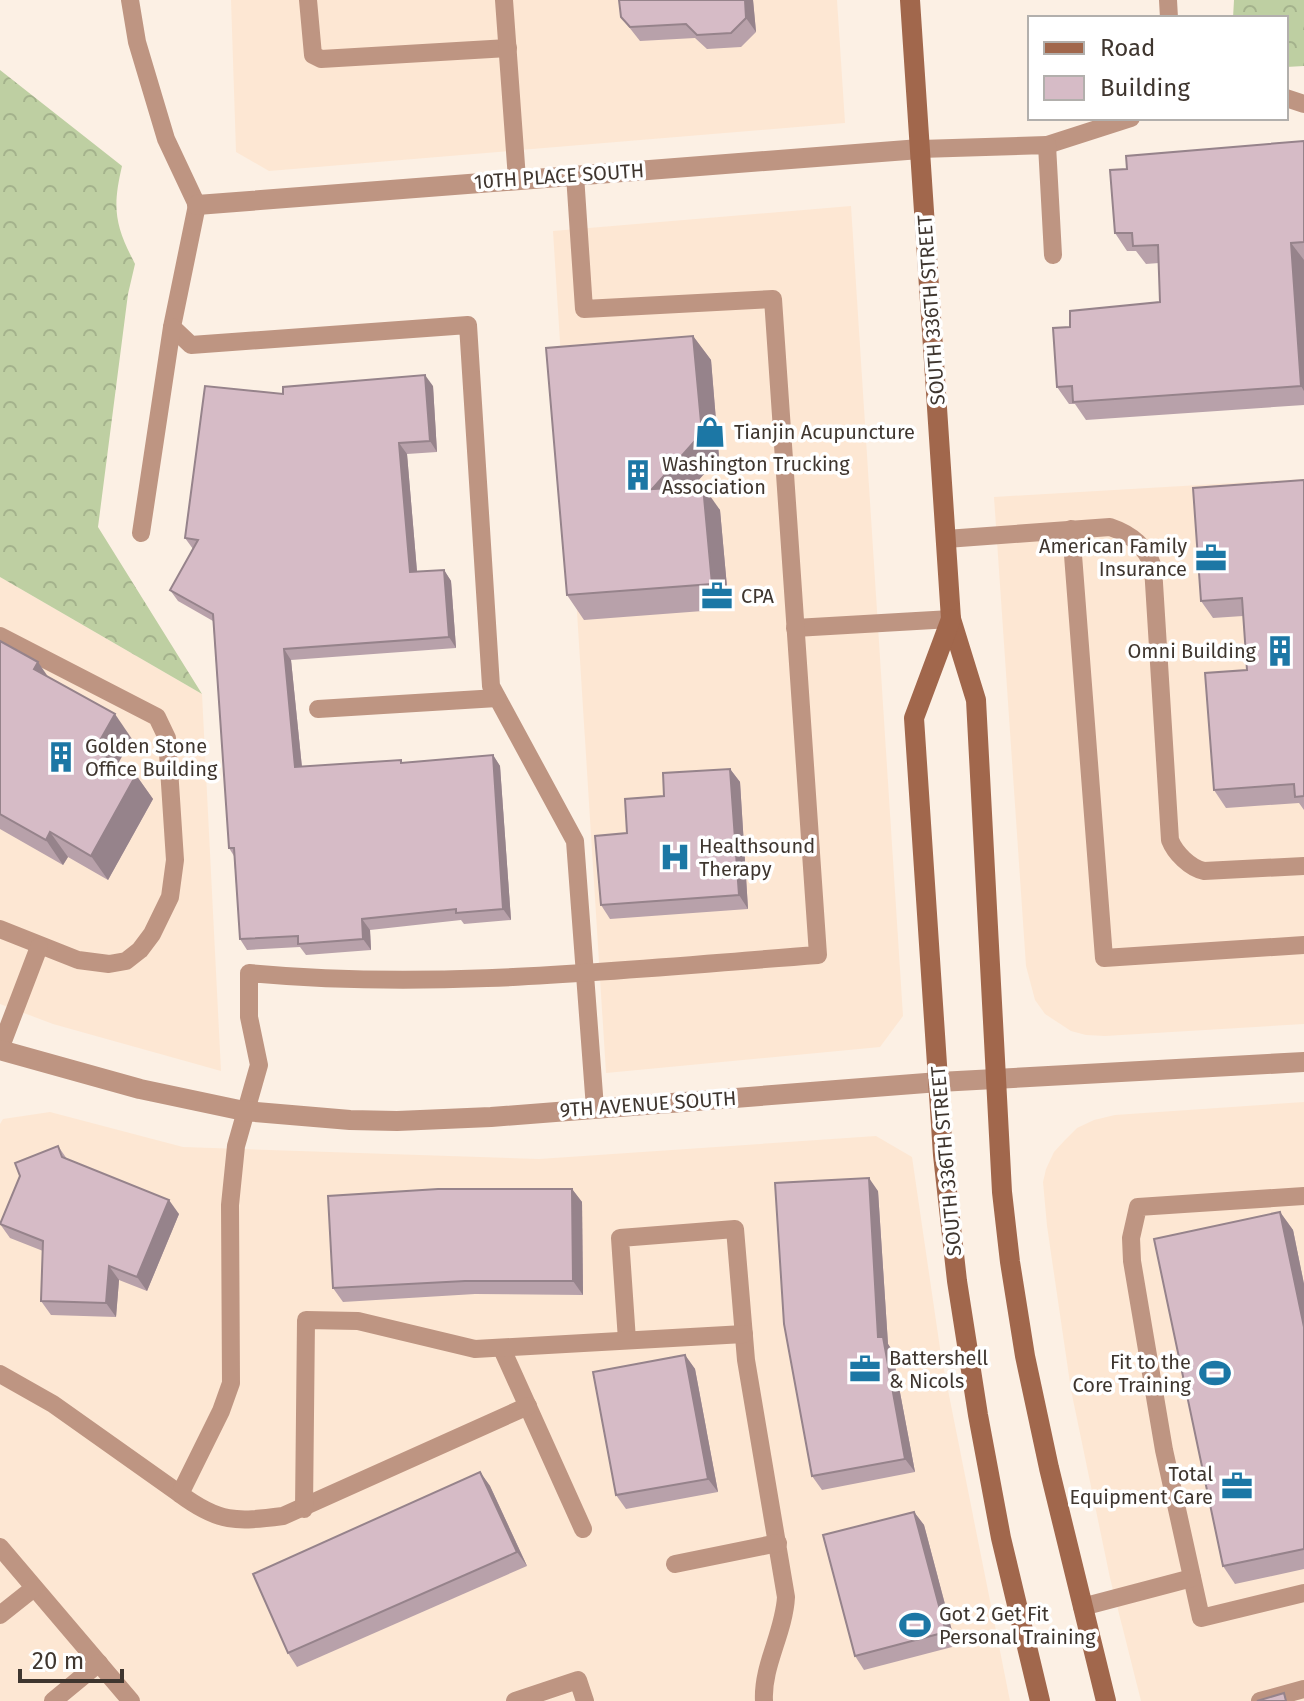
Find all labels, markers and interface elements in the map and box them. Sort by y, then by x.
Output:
legend [1028,16,1288,120]
text: Road [1100,34,1155,62]
text: Building [1100,74,1190,102]
street label: 10TH PLACE SOUTH [473,158,645,194]
street label: SOUTH 336TH STREET [912,213,950,406]
shop icon: Tianjin Acupuncture [693,415,727,449]
place label: Tianjin Acupuncture [734,420,915,444]
place label: Washington Trucking Association [662,452,850,499]
building icon: Washington Trucking Association [621,458,655,492]
place label: American Family Insurance [1039,534,1187,581]
office icon: American Family Insurance [1194,541,1228,575]
office icon: CPA [700,579,734,613]
place label: CPA [741,584,775,608]
building icon: Omni Building [1263,634,1297,668]
place label: Omni Building [1127,639,1257,663]
place label: Golden Stone Office Building [85,734,218,781]
building icon: Golden Stone Office Building [44,740,78,774]
place label: Healthsound Therapy [699,834,815,881]
hospital icon: Healthsound Therapy [658,840,692,874]
street label: SOUTH 336TH STREET [926,1064,966,1257]
street label: 9TH AVENUE SOUTH [559,1086,737,1122]
place label: Battershell & Nicols [889,1346,988,1393]
place label: Fit to the Core Training [1072,1350,1192,1397]
office icon: Battershell & Nicols [848,1352,882,1386]
sports icon: Fit to the Core Training [1198,1356,1232,1390]
place label: Total Equipment Care [1069,1462,1213,1509]
office icon: Total Equipment Care [1220,1469,1254,1503]
place label: Got 2 Get Fit Personal Training [939,1602,1096,1649]
sports icon: Got 2 Get Fit Personal Training [898,1608,932,1642]
scale bar [20,1633,122,1683]
text: 20 m [32,1647,84,1675]

